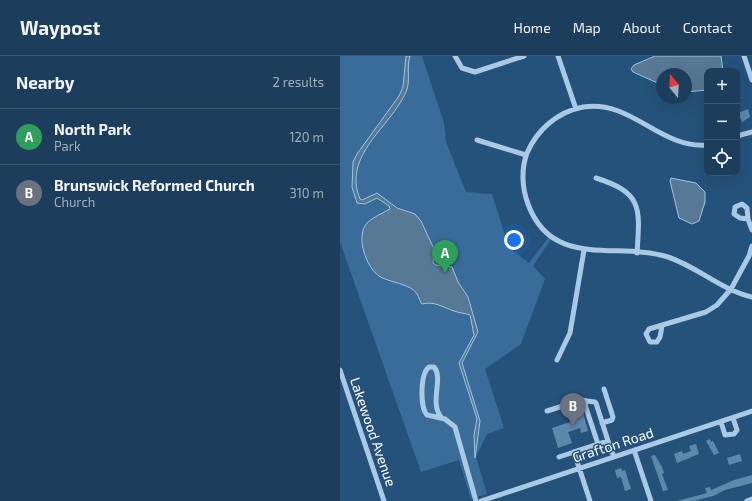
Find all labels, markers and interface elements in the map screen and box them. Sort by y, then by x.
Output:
text: Waypost [20,16,100,39]
text: Home [514,19,551,36]
text: Map [573,19,601,36]
text: About [623,19,661,36]
text: Contact [683,19,732,36]
north arrow [656,68,692,104]
map controls [704,68,740,176]
button: + [704,68,740,104]
text: Nearby [16,72,74,92]
text: 2 results [272,74,324,90]
button: − [704,104,740,140]
text: North Park [54,120,131,138]
text: A [25,129,33,145]
text: 120 m [289,129,324,145]
text: Park [54,138,81,154]
button: locate [704,140,740,176]
text: Brunswick Reformed Church [54,176,255,194]
text: B [25,185,33,201]
text: 310 m [289,185,324,201]
text: Church [54,194,95,210]
your location [504,230,524,250]
pin: A [432,240,458,273]
street label: Lakewood Avenue [347,375,400,489]
pin: B [560,393,586,426]
street label: Grafton Road [570,423,656,466]

